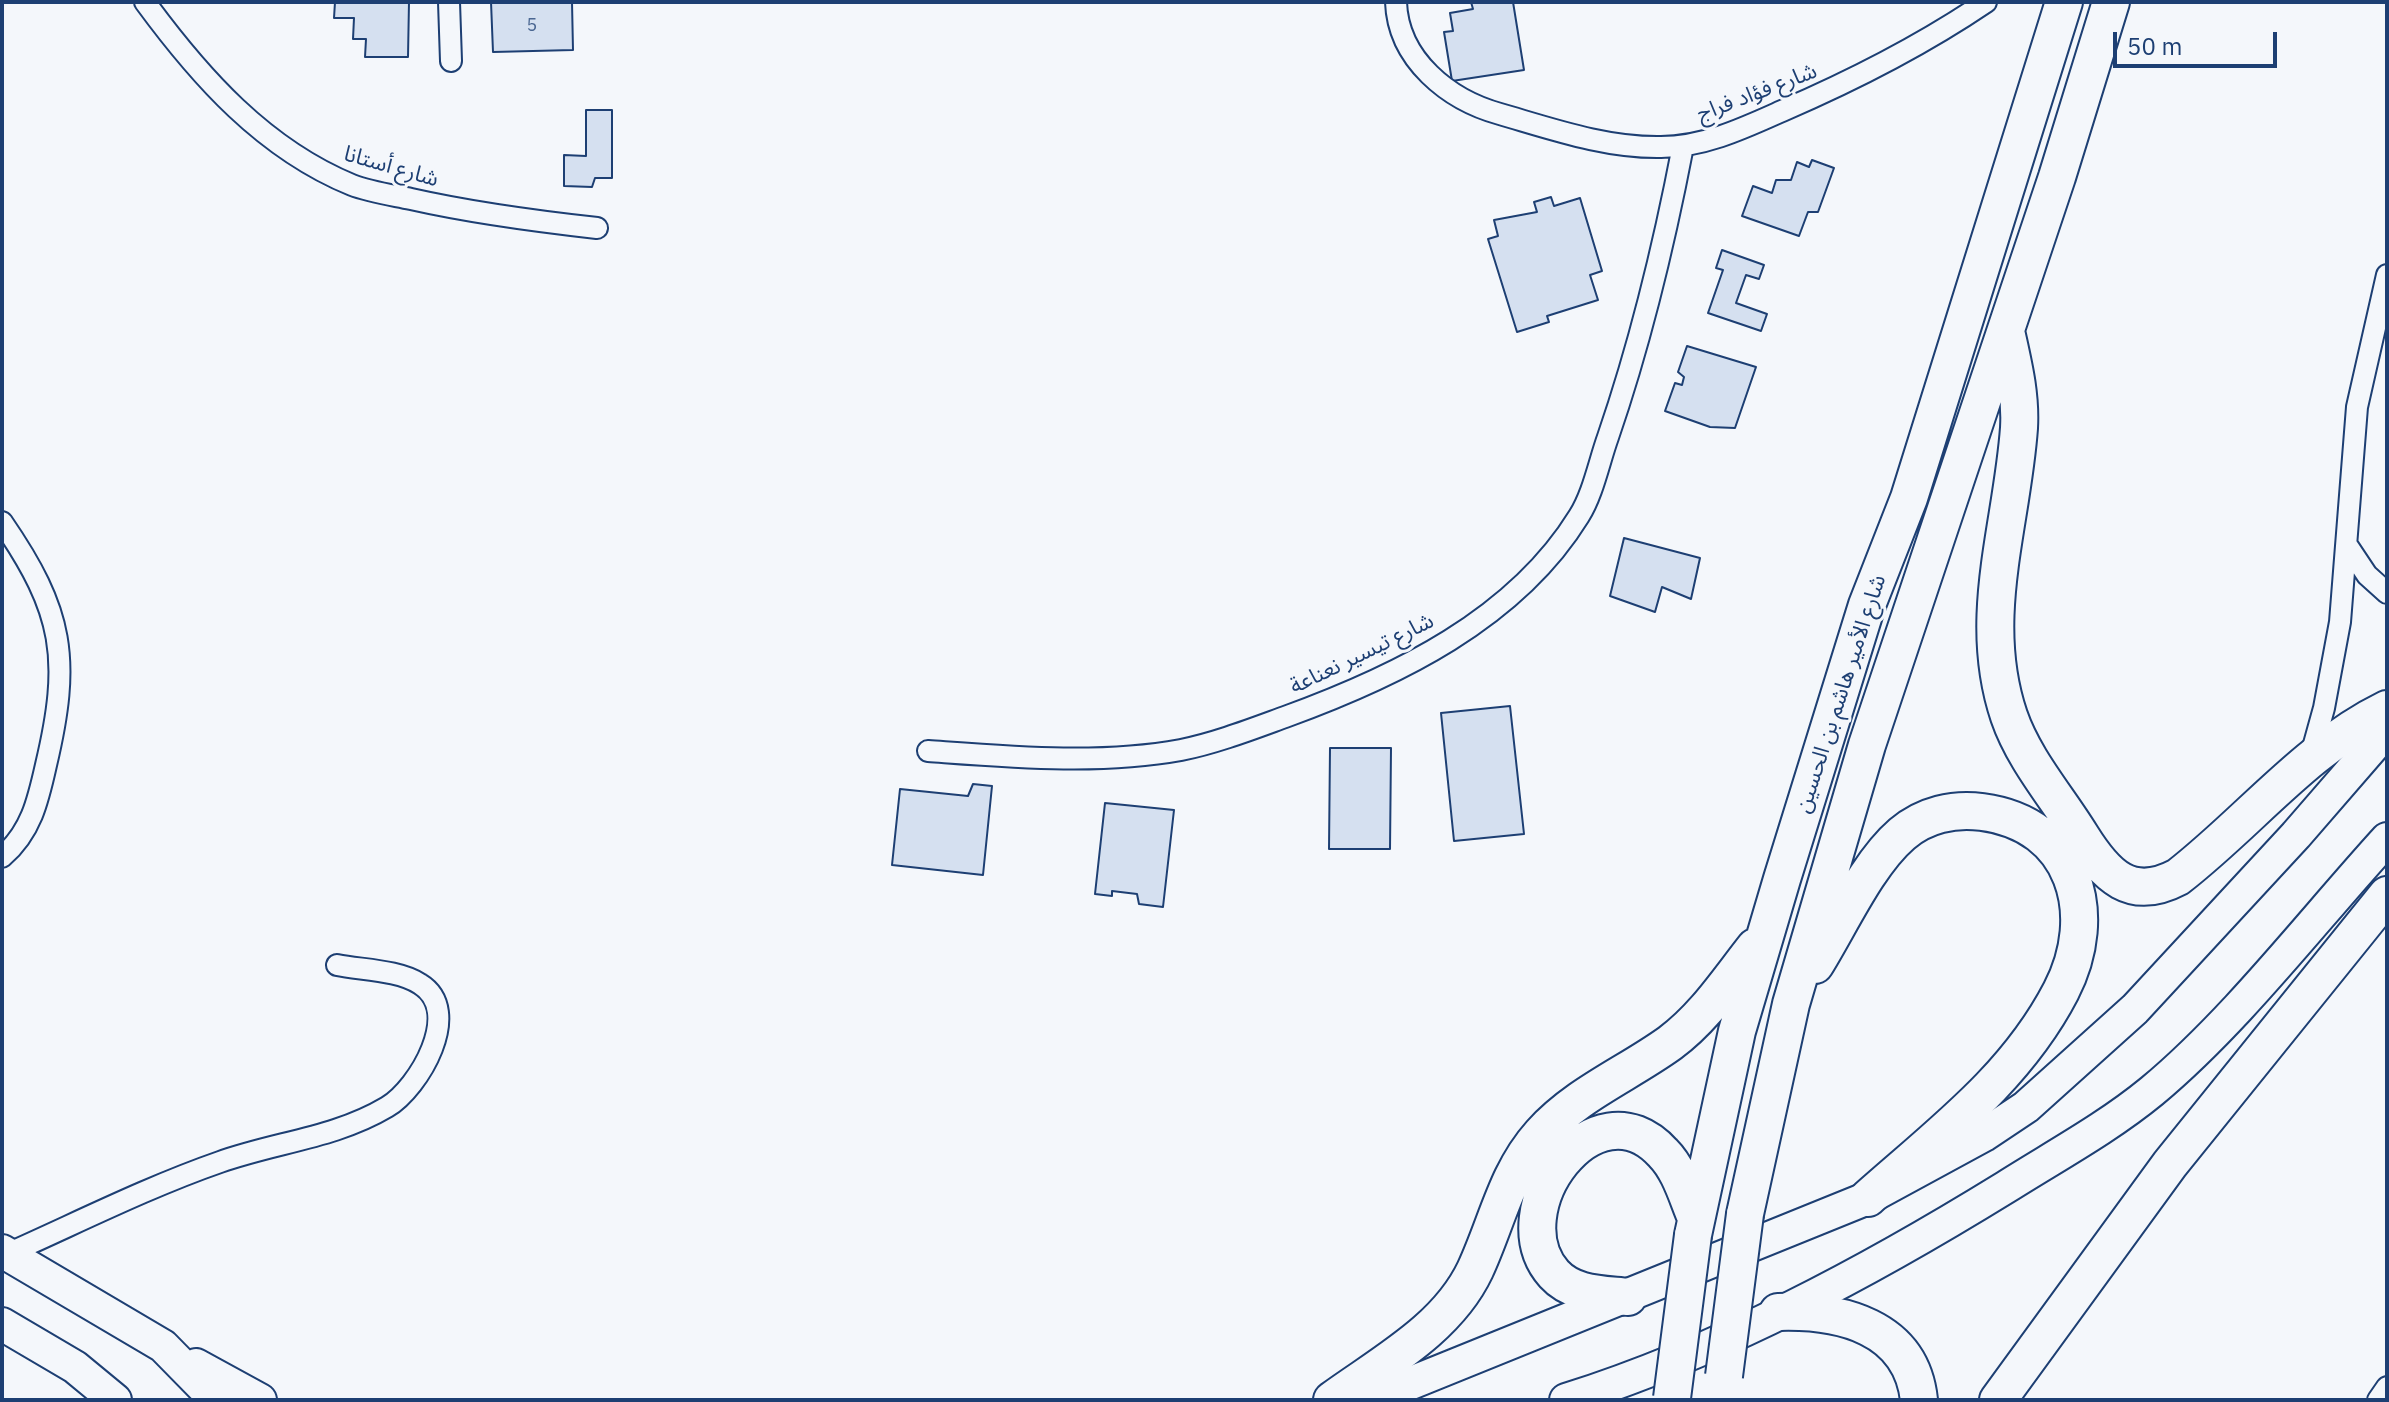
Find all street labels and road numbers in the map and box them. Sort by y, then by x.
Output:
street label: شارع فؤاد فراج [1693,58,1821,128]
street label: شارع أستانا [341,141,441,193]
street label: شارع الأمير هاشم بن الحسين [1790,572,1892,816]
street label: شارع تيسير نعناعة [1286,608,1438,700]

